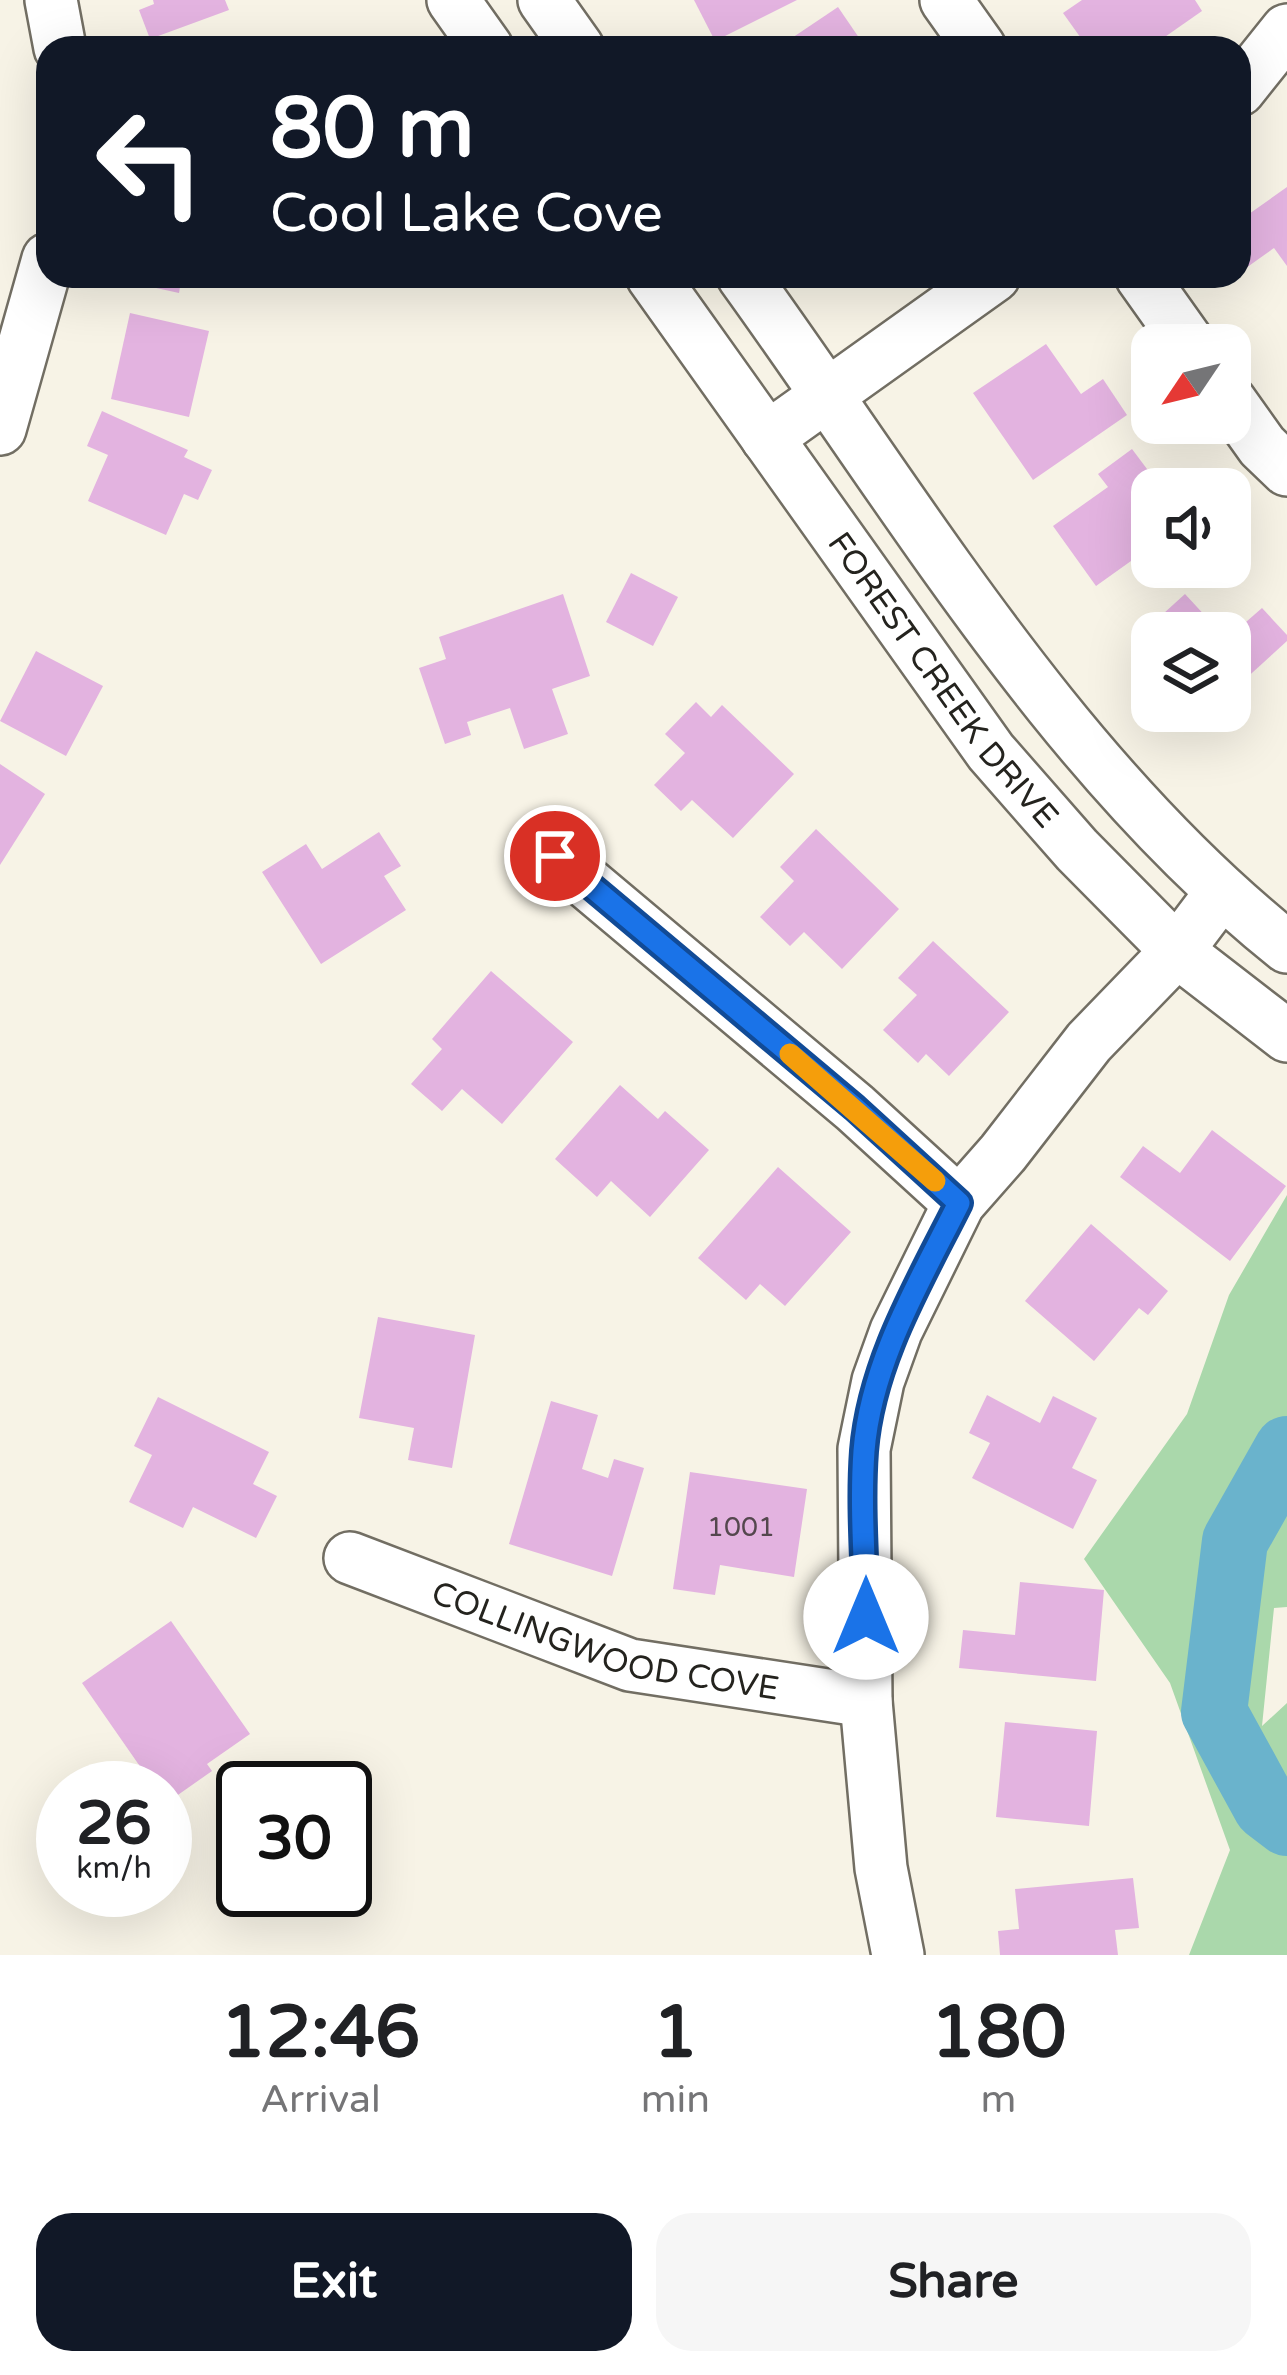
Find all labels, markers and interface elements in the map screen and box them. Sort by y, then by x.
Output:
text: 80 m [270,79,474,180]
icon: left [72,84,228,240]
text: Cool Lake Cove [270,181,663,246]
north arrow [1131,324,1251,444]
map controls [1131,324,1251,732]
button: sound [1131,468,1251,588]
street label: FOREST CREEK DRIVE [820,525,1066,836]
button: layers [1131,612,1251,732]
pin [504,805,606,907]
icon: arrive [522,823,588,889]
house number: 1001 [707,1511,775,1544]
position arrow [803,1554,929,1680]
street label: COLLINGWOOD COVE [426,1573,782,1708]
speed limit sign: 30 [216,1761,372,1917]
text: 26 [76,1788,152,1860]
text: km/h [76,1850,152,1887]
text: 12:46 [221,1990,420,2077]
text: 1 [653,1990,698,2077]
text: 180 [931,1990,1066,2077]
text: Arrival [260,2076,381,2123]
text: min [641,2076,710,2123]
text: m [981,2076,1016,2123]
button: Exit [36,2213,632,2351]
button: Share [656,2213,1251,2351]

